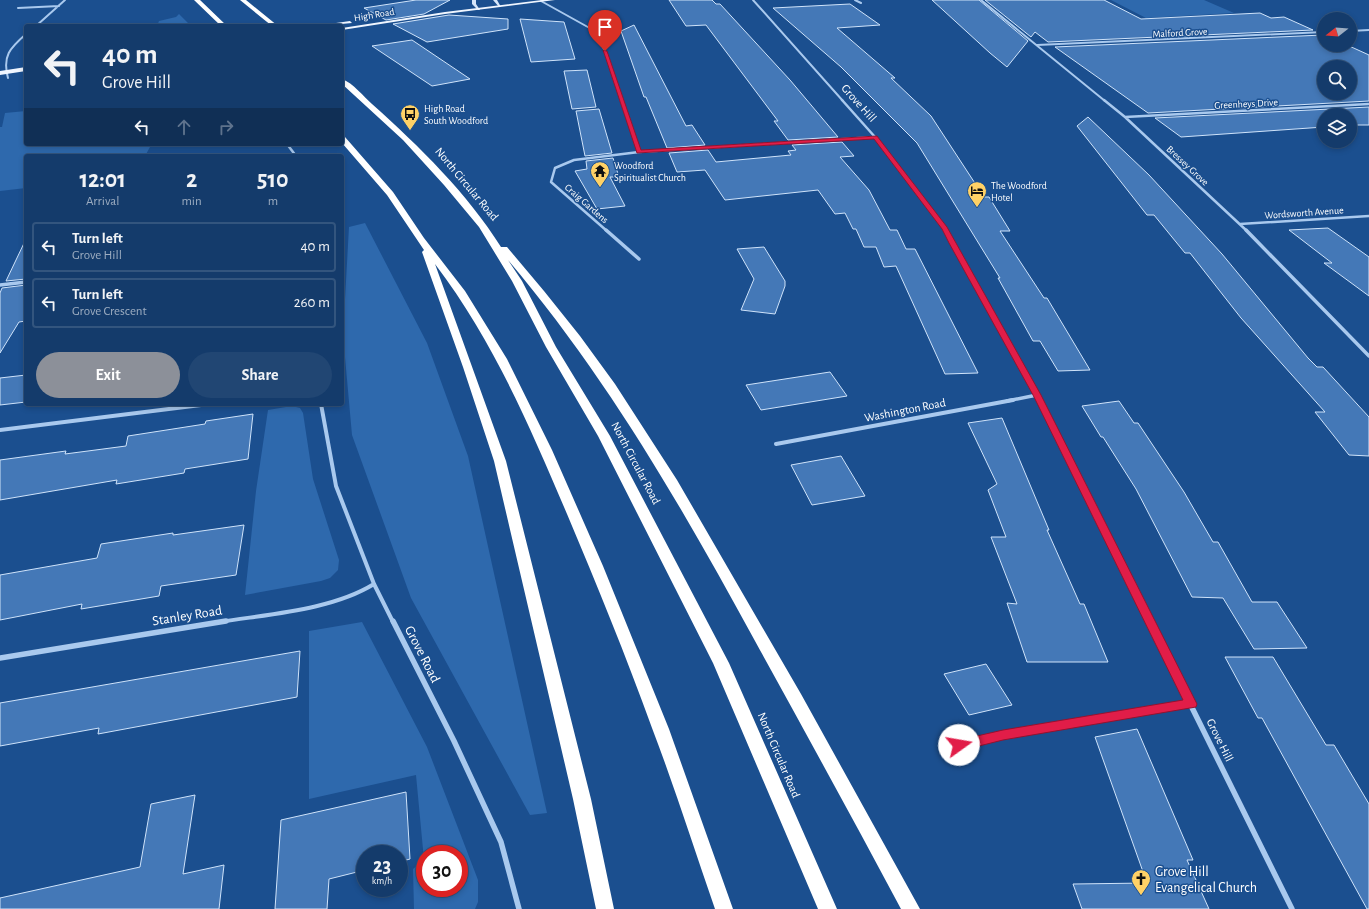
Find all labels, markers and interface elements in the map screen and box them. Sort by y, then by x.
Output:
street label: High Road [353,7,395,23]
pin [588,10,622,51]
north arrow [1317,12,1357,52]
map controls [1317,12,1357,148]
icon: arrive [594,16,616,38]
street label: Malford Grove [1152,27,1208,39]
icon: left [36,40,88,92]
text: 40 m [102,41,158,69]
button: search [1317,60,1357,100]
text: Grove Hill [102,74,171,92]
street label: Grove Hill [839,82,879,124]
street label: Greenheys Drive [1214,97,1278,111]
bus stop icon: High Road South Woodford [399,103,421,131]
place label: High Road South Woodford [424,104,488,126]
button: layers [1317,108,1357,148]
icon: left [131,116,153,138]
icon: ahead [173,116,195,138]
icon: right [215,116,237,138]
street label: Bressey Grove [1164,144,1211,188]
street label: North Circular Road [433,145,501,223]
temple icon: Woodford Spiritualist Church [589,160,611,188]
place label: Woodford Spiritualist Church [614,161,686,183]
text: 12:01 [79,168,126,192]
text: 2 [186,168,197,192]
text: 510 [257,168,289,192]
hotel icon: The Woodford Hotel [966,180,988,208]
place label: The Woodford Hotel [991,181,1047,203]
street label: Craig Gardens [563,182,610,225]
text: Arrival [86,195,119,208]
text: min [181,195,202,208]
text: m [268,195,278,208]
street label: Wordsworth Avenue [1264,205,1344,221]
text: Turn left [72,231,123,246]
icon: left [38,236,60,258]
text: 40 m [300,239,330,254]
text: Grove Hill [72,249,122,262]
text: Turn left [72,287,123,302]
icon: left [38,292,60,314]
text: 260 m [294,295,330,310]
text: Grove Crescent [72,305,147,318]
button: Exit [36,352,180,398]
button: Share [188,352,332,398]
street label: Washington Road [863,396,947,424]
street label: North Circular Road [609,420,663,506]
street label: Stanley Road [151,604,223,628]
street label: Grove Road [402,624,442,685]
street label: North Circular Road [756,711,802,799]
street label: Grove Hill [1205,717,1235,763]
position arrow [938,724,980,766]
speed limit sign: 30 [416,845,468,897]
text: 23 [373,856,391,876]
place label: Grove Hill Evangelical Church [1155,865,1257,895]
church icon: Grove Hill Evangelical Church [1130,868,1152,896]
text: km/h [372,876,392,886]

